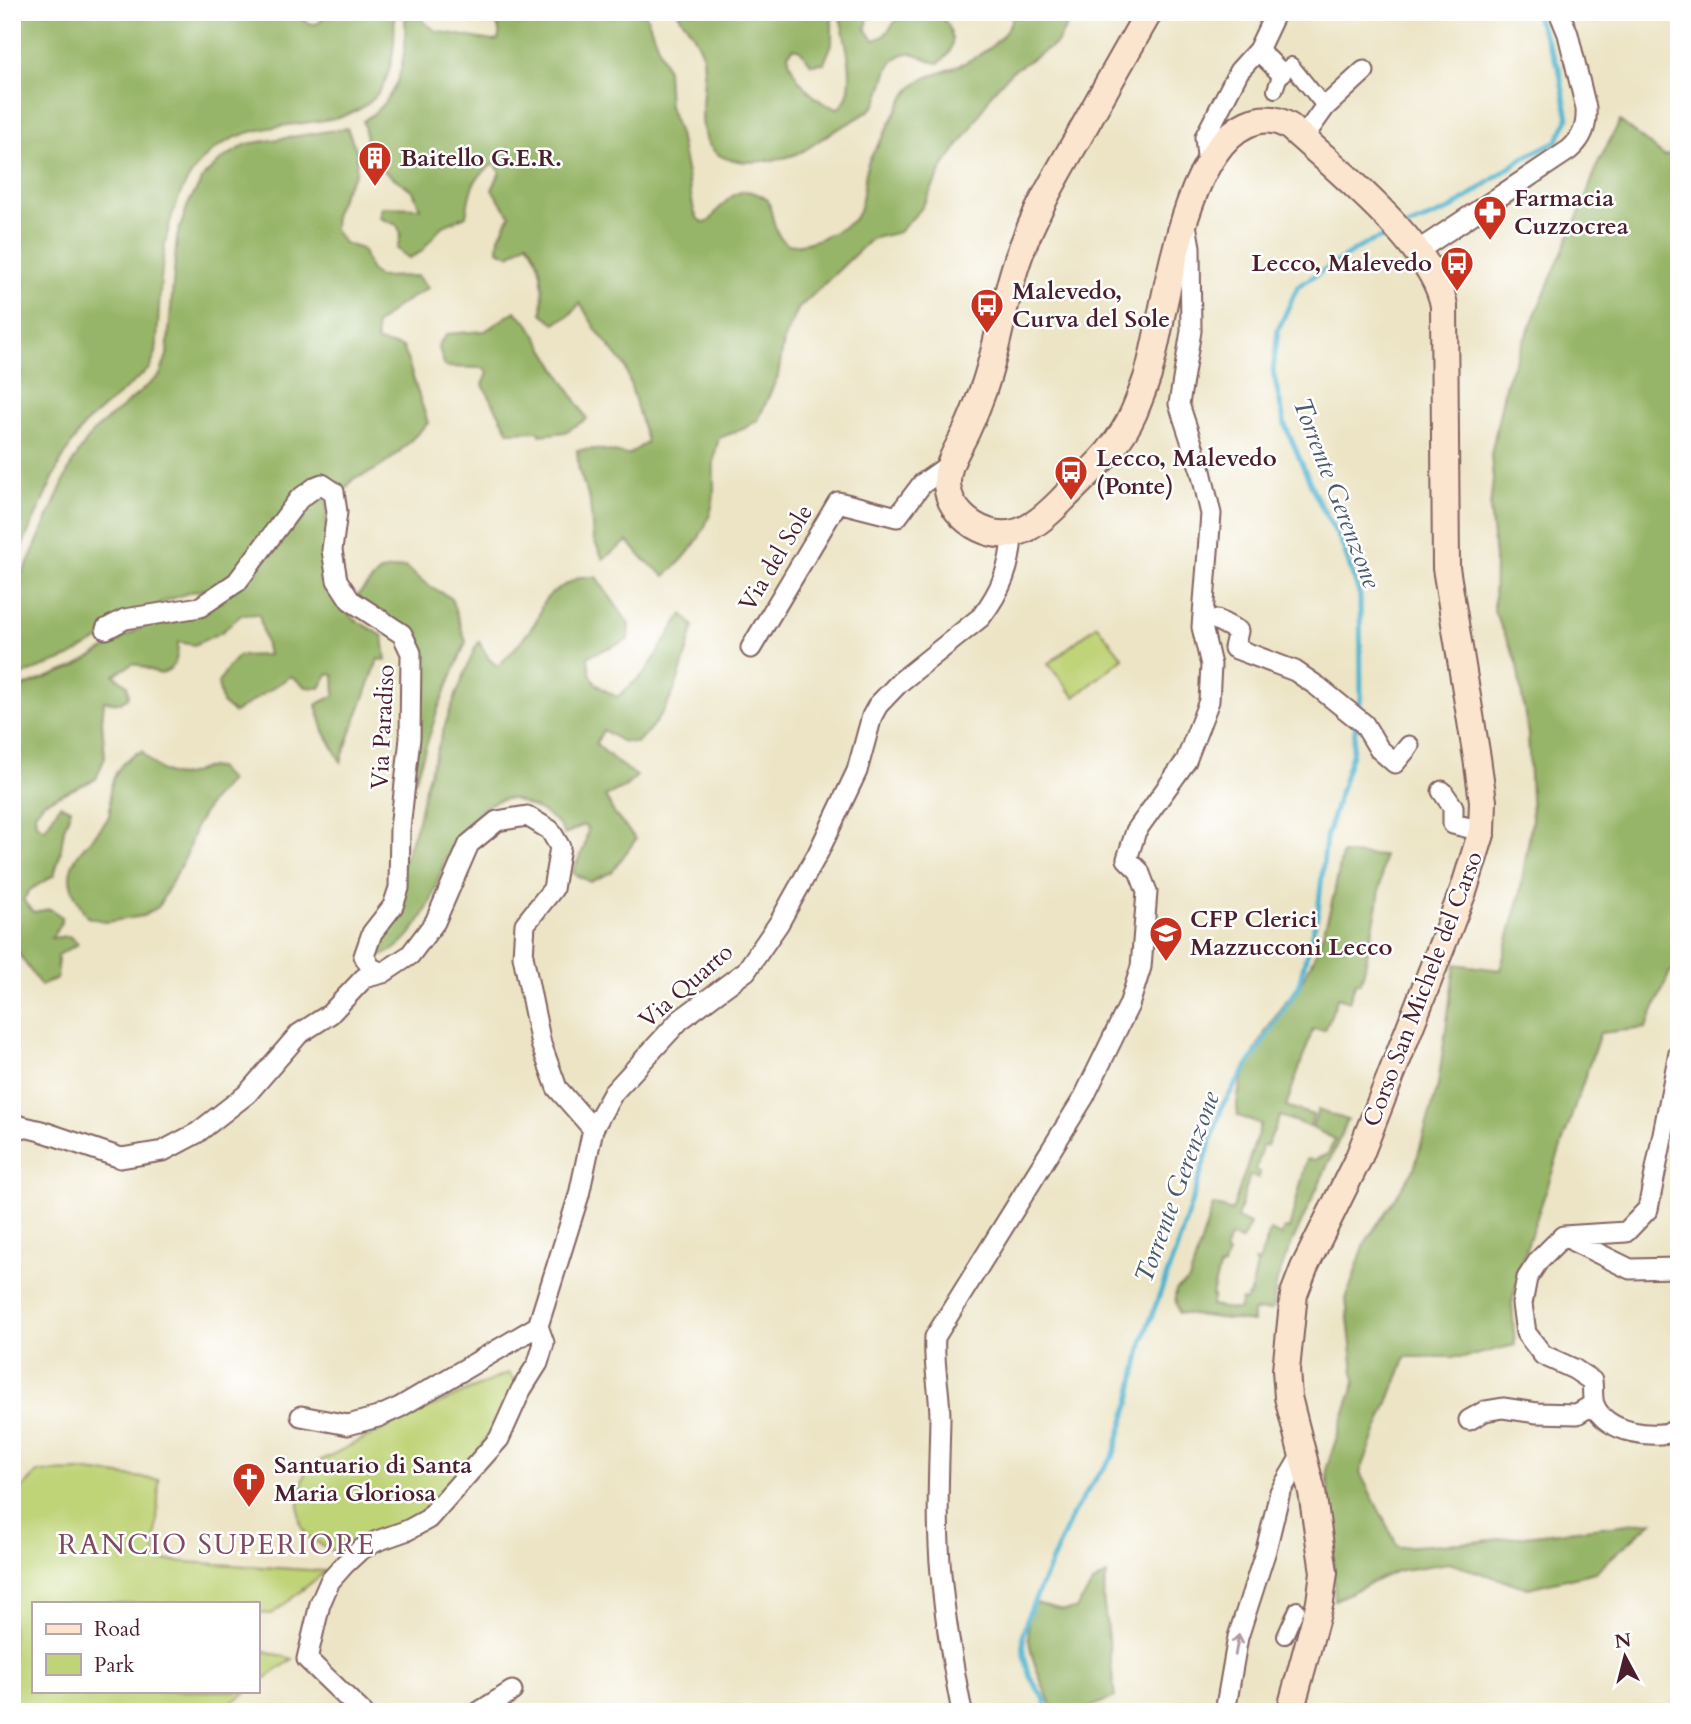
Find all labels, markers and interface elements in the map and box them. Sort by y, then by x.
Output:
building icon: Baitello G.E.R. [356,139,394,188]
place label: Baitello G.E.R. [400,142,562,175]
place label: Farmacia Cuzzocrea [1514,182,1629,243]
pharmacy icon: Farmacia Cuzzocrea [1471,193,1509,242]
bus stop icon: Lecco, Malevedo [1438,244,1476,293]
place label: Lecco, Malevedo [1251,247,1432,280]
place label: Malevedo, Curva del Sole [1012,275,1170,336]
bus stop icon: Malevedo, Curva del Sole [968,286,1006,335]
water label: Torrente Gerenzone [1285,393,1390,594]
place label: Lecco, Malevedo (Ponte) [1096,442,1277,503]
bus stop icon: Lecco, Malevedo (Ponte) [1052,453,1090,502]
street label: Via del Sole [731,498,821,618]
street label: Via Paradiso [363,663,403,790]
street label: Corso San Michele del Carso [1355,847,1491,1131]
place label: CFP Clerici Mazzucconi Lecco [1190,903,1393,964]
school or university icon: CFP Clerici Mazzucconi Lecco [1147,914,1185,963]
street label: Via Quarto [632,936,740,1036]
water label: Torrente Gerenzone [1126,1086,1228,1288]
place label: Santuario di Santa Maria Gloriosa [274,1449,472,1510]
church icon: Santuario di Santa Maria Gloriosa [230,1460,268,1509]
district label: RANCIO SUPERIORE [58,1526,376,1564]
legend [32,1602,259,1692]
text: Road [94,1615,140,1644]
north arrow [1590,1622,1660,1692]
text: N [1613,1627,1633,1655]
one-way arrow [1231,1634,1245,1657]
text: Park [94,1651,135,1680]

